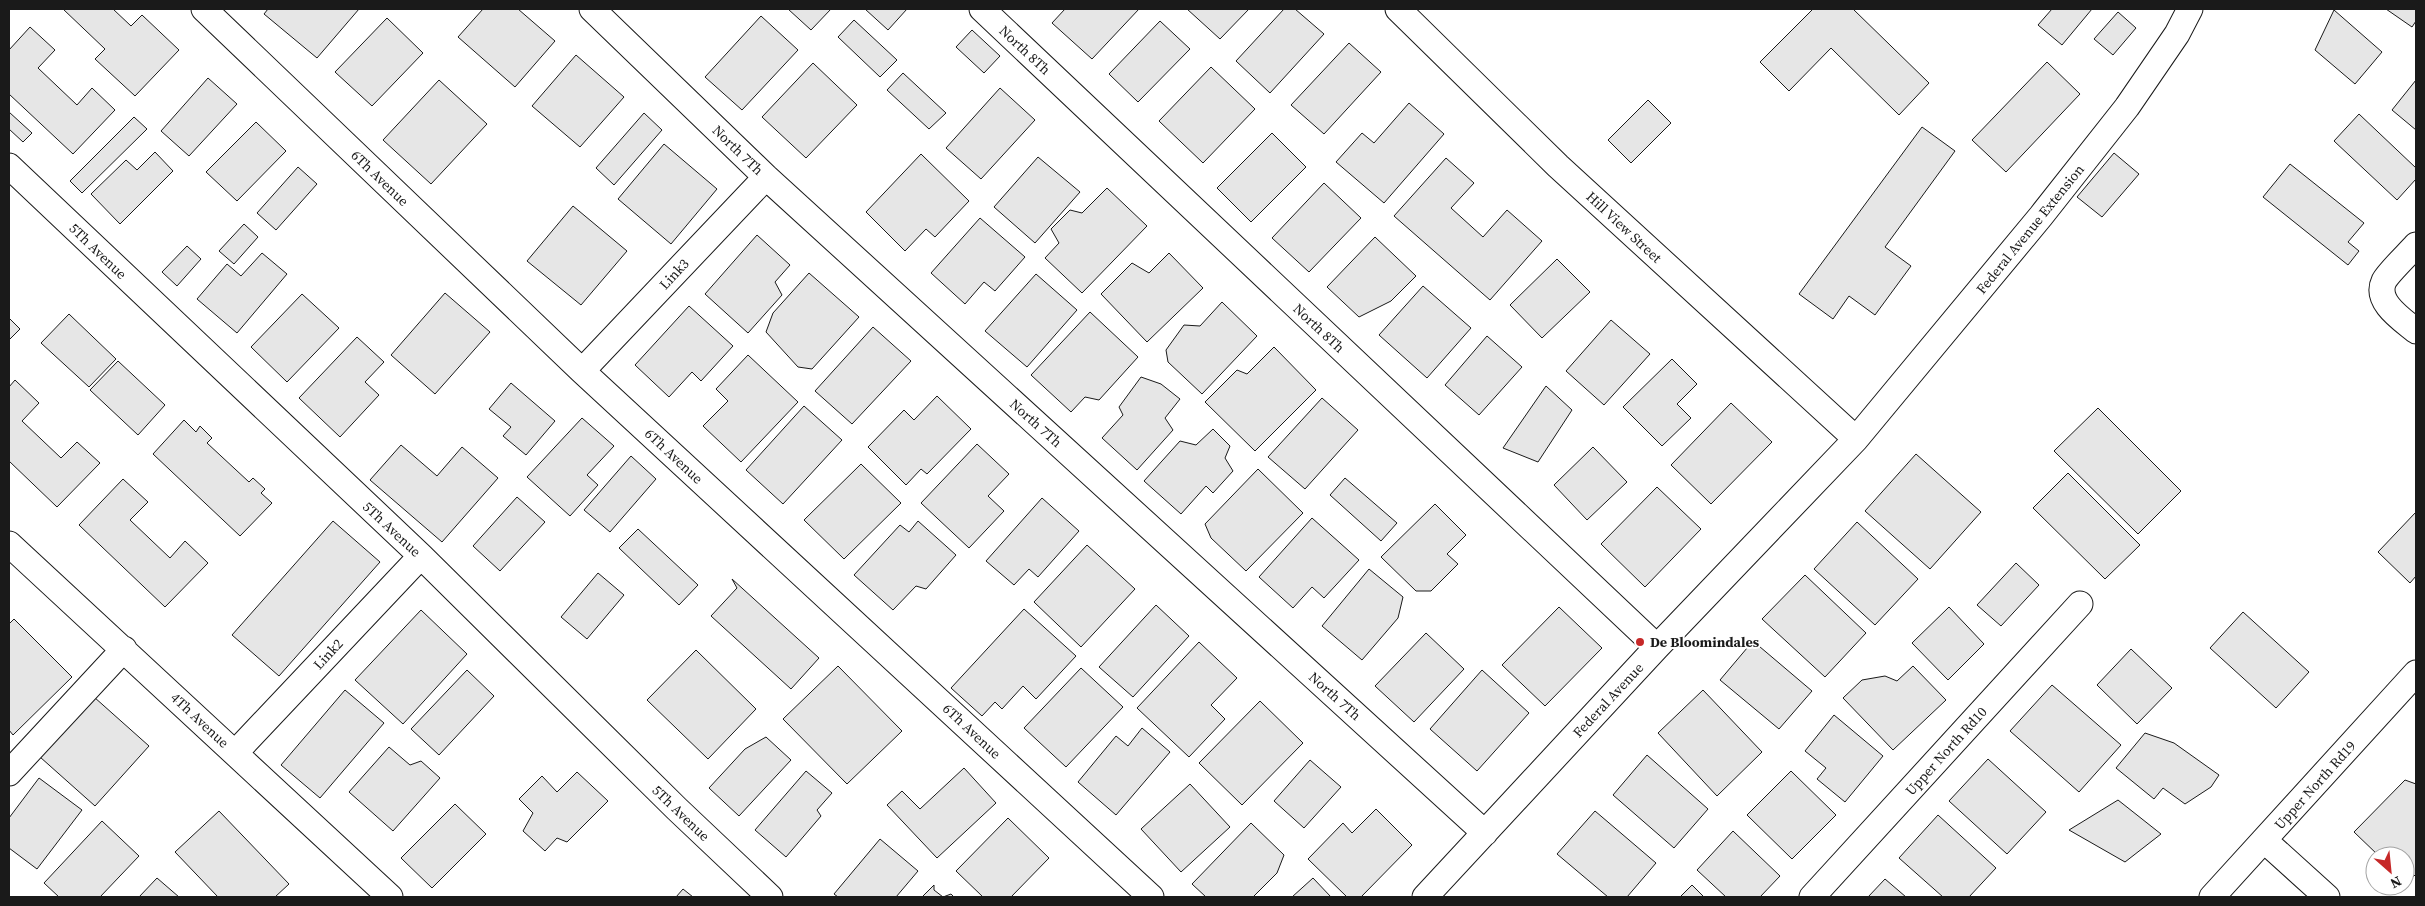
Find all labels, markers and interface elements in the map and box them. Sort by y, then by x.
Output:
street label: North 8Th [995,21,1055,79]
street label: North 7Th [708,121,768,179]
street label: 6Th Avenue [347,145,413,211]
street label: Federal Avenue Extension [1971,159,2089,298]
street label: Hill View Street [1582,187,1667,268]
street label: 5Th Avenue [65,218,131,284]
street label: Link3 [655,254,693,294]
street label: North 8Th [1289,299,1349,357]
street label: North 7Th [1005,394,1067,452]
street label: 6Th Avenue [640,424,708,488]
street label: 5Th Avenue [358,497,426,561]
place label: De Bloomindales [1650,632,1760,652]
street label: Link2 [309,634,347,674]
marker: De Bloomindales [1634,636,1646,648]
street label: Federal Avenue [1568,658,1648,742]
street label: North 7Th [1304,667,1366,725]
street label: 4Th Avenue [166,688,234,752]
street label: 6Th Avenue [938,699,1006,763]
street label: Upper North Rd10 [1901,702,1991,800]
street label: Upper North Rd19 [2270,736,2360,834]
street label: 5Th Avenue [648,780,714,846]
north arrow [2365,846,2415,896]
text: N [2387,871,2405,894]

